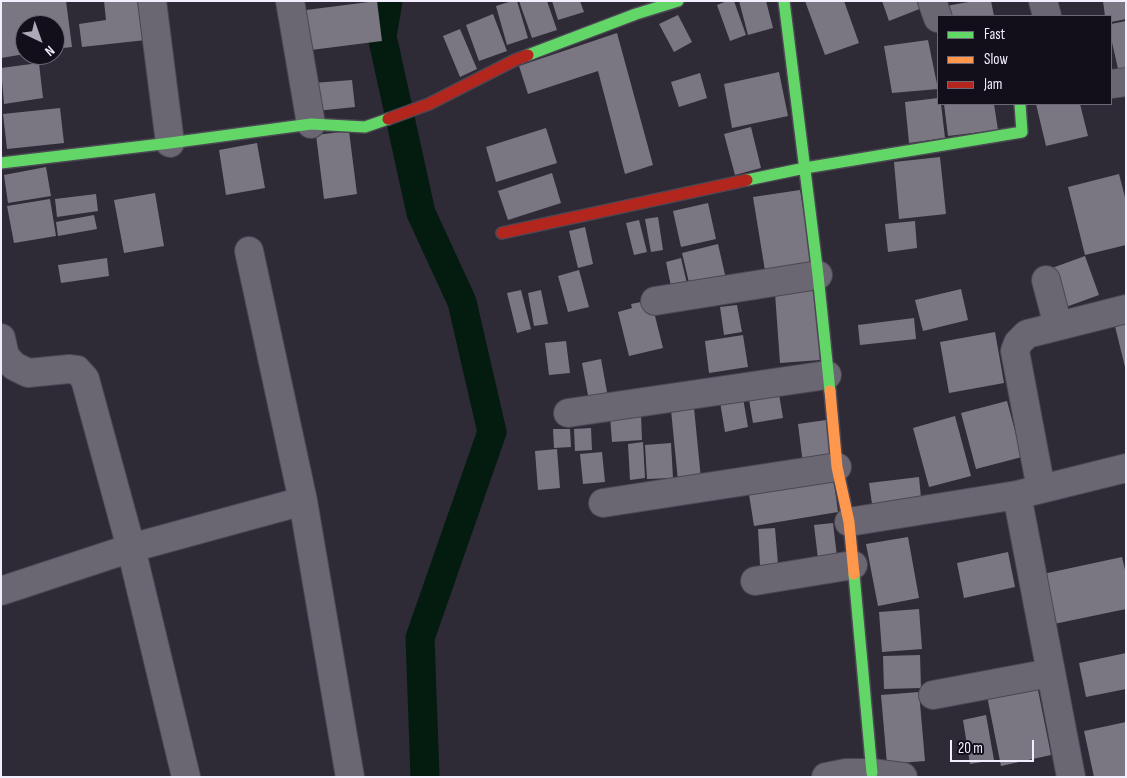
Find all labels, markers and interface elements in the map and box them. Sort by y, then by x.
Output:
north arrow [15,15,65,65]
legend [937,15,1112,105]
text: Fast [984,25,1005,44]
text: N [41,42,58,60]
text: Slow [984,50,1008,69]
text: Jam [984,75,1002,94]
scale bar [952,730,1036,762]
text: 20 m [958,739,983,758]

